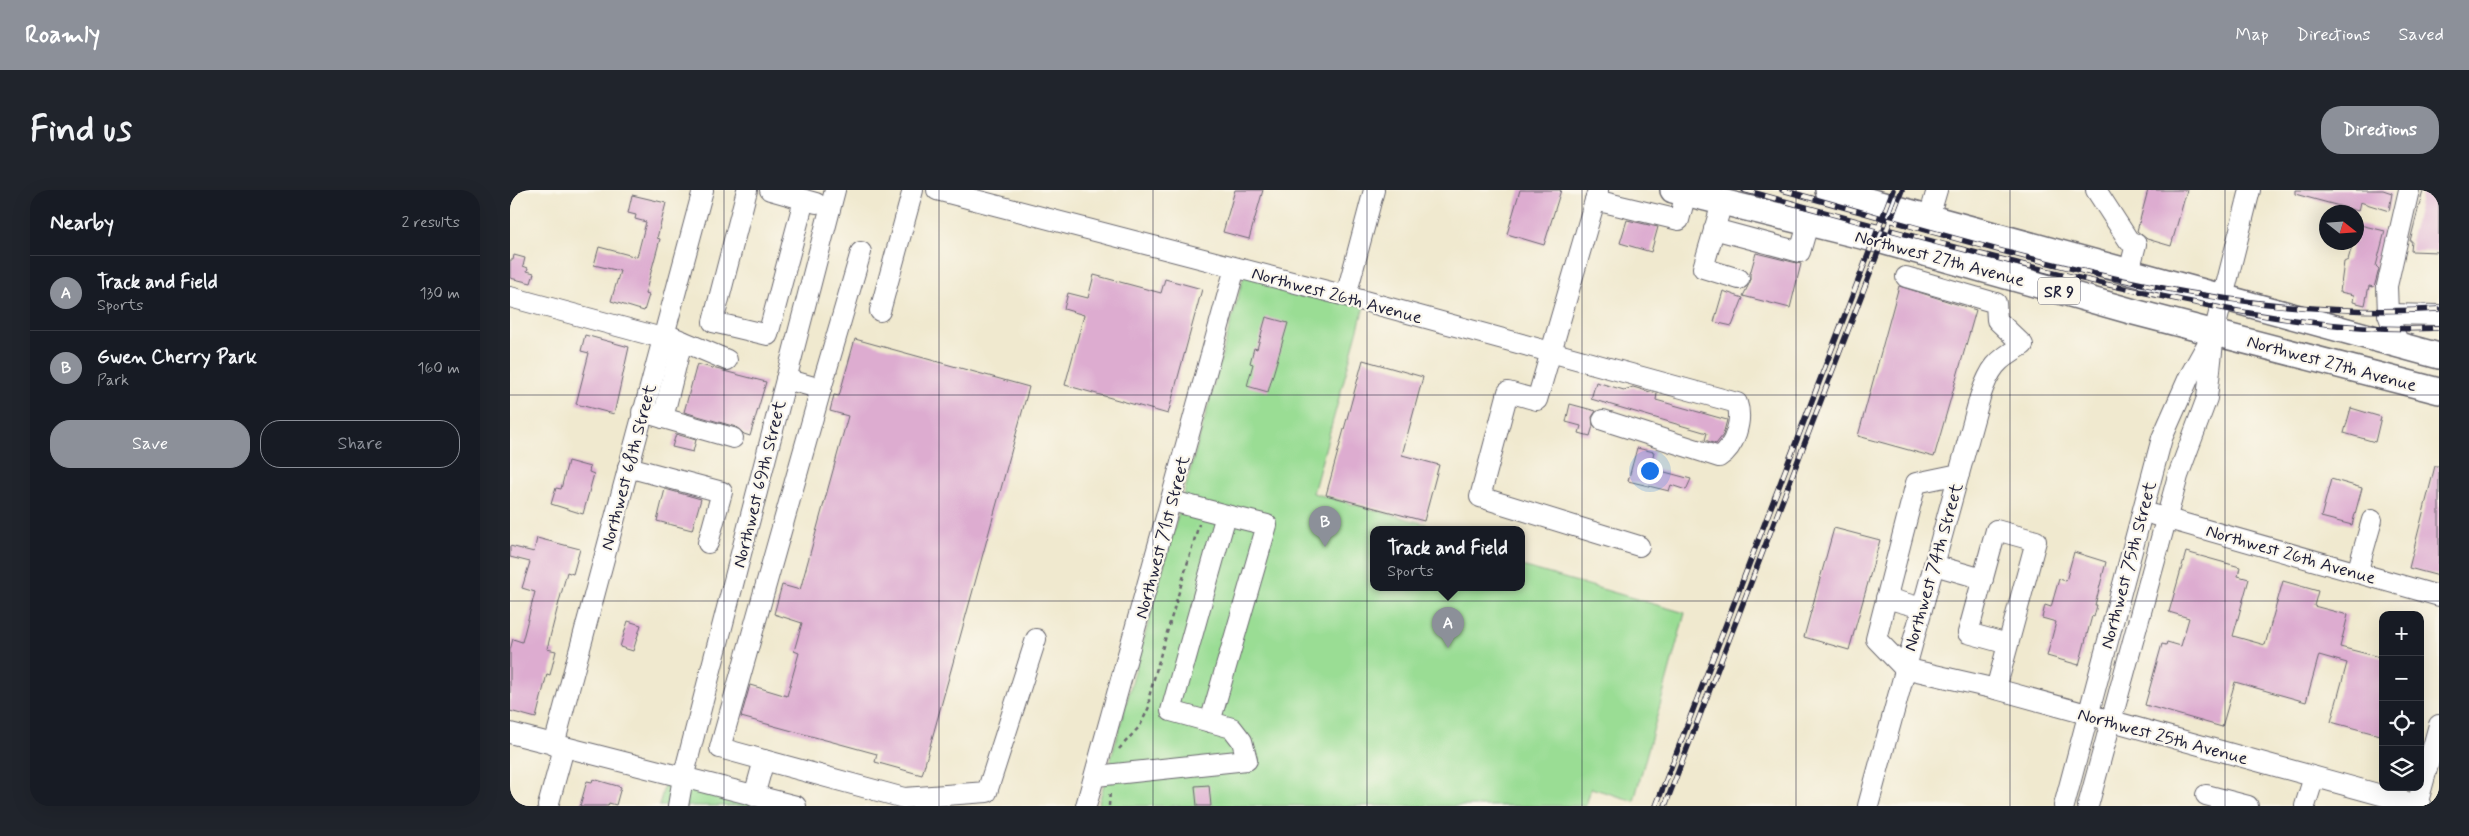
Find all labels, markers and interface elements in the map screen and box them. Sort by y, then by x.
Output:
text: Roamly [25,20,100,51]
text: Map [2236,23,2269,47]
text: Directions [2297,23,2371,47]
text: Saved [2399,23,2444,47]
button: Directions [2321,106,2439,154]
text: Find us [30,107,132,153]
north arrow [2319,205,2364,250]
text: Nearby [50,209,114,237]
text: 2 results [402,212,460,233]
street label: Northwest 27th Avenue [1852,225,2027,293]
street label: Northwest 26th Avenue [1249,262,1425,330]
text: Track and Field [97,270,218,295]
road number: SR 9 [2038,278,2080,304]
text: A [61,283,71,304]
text: 130 m [419,283,460,304]
text: Sports [97,295,143,316]
street label: Northwest 27th Avenue [2244,330,2419,398]
text: Gwen Cherry Park [97,345,257,370]
text: B [61,358,71,379]
text: 160 m [417,358,460,379]
text: Park [97,370,129,391]
street label: Northwest 68th Street [595,381,663,553]
street label: Northwest 69th Street [728,398,793,571]
button: Save [50,420,250,468]
button: Share [260,420,460,468]
street label: Northwest 71st Street [1130,453,1196,621]
your location [1637,458,1663,484]
street label: Northwest 75th Street [2095,478,2163,652]
street label: Northwest 74th Street [1898,480,1970,654]
pin: B [1309,506,1341,547]
street label: Northwest 26th Avenue [2203,519,2379,591]
popup [1370,526,1525,591]
text: Track and Field [1387,536,1508,561]
text: Sports [1387,561,1434,582]
pin: A [1432,607,1464,648]
map controls [2379,611,2424,791]
button: + [2379,611,2424,656]
button: − [2379,656,2424,701]
button: locate [2379,701,2424,746]
street label: Northwest 25th Avenue [2075,703,2251,771]
button: layers [2379,746,2424,791]

